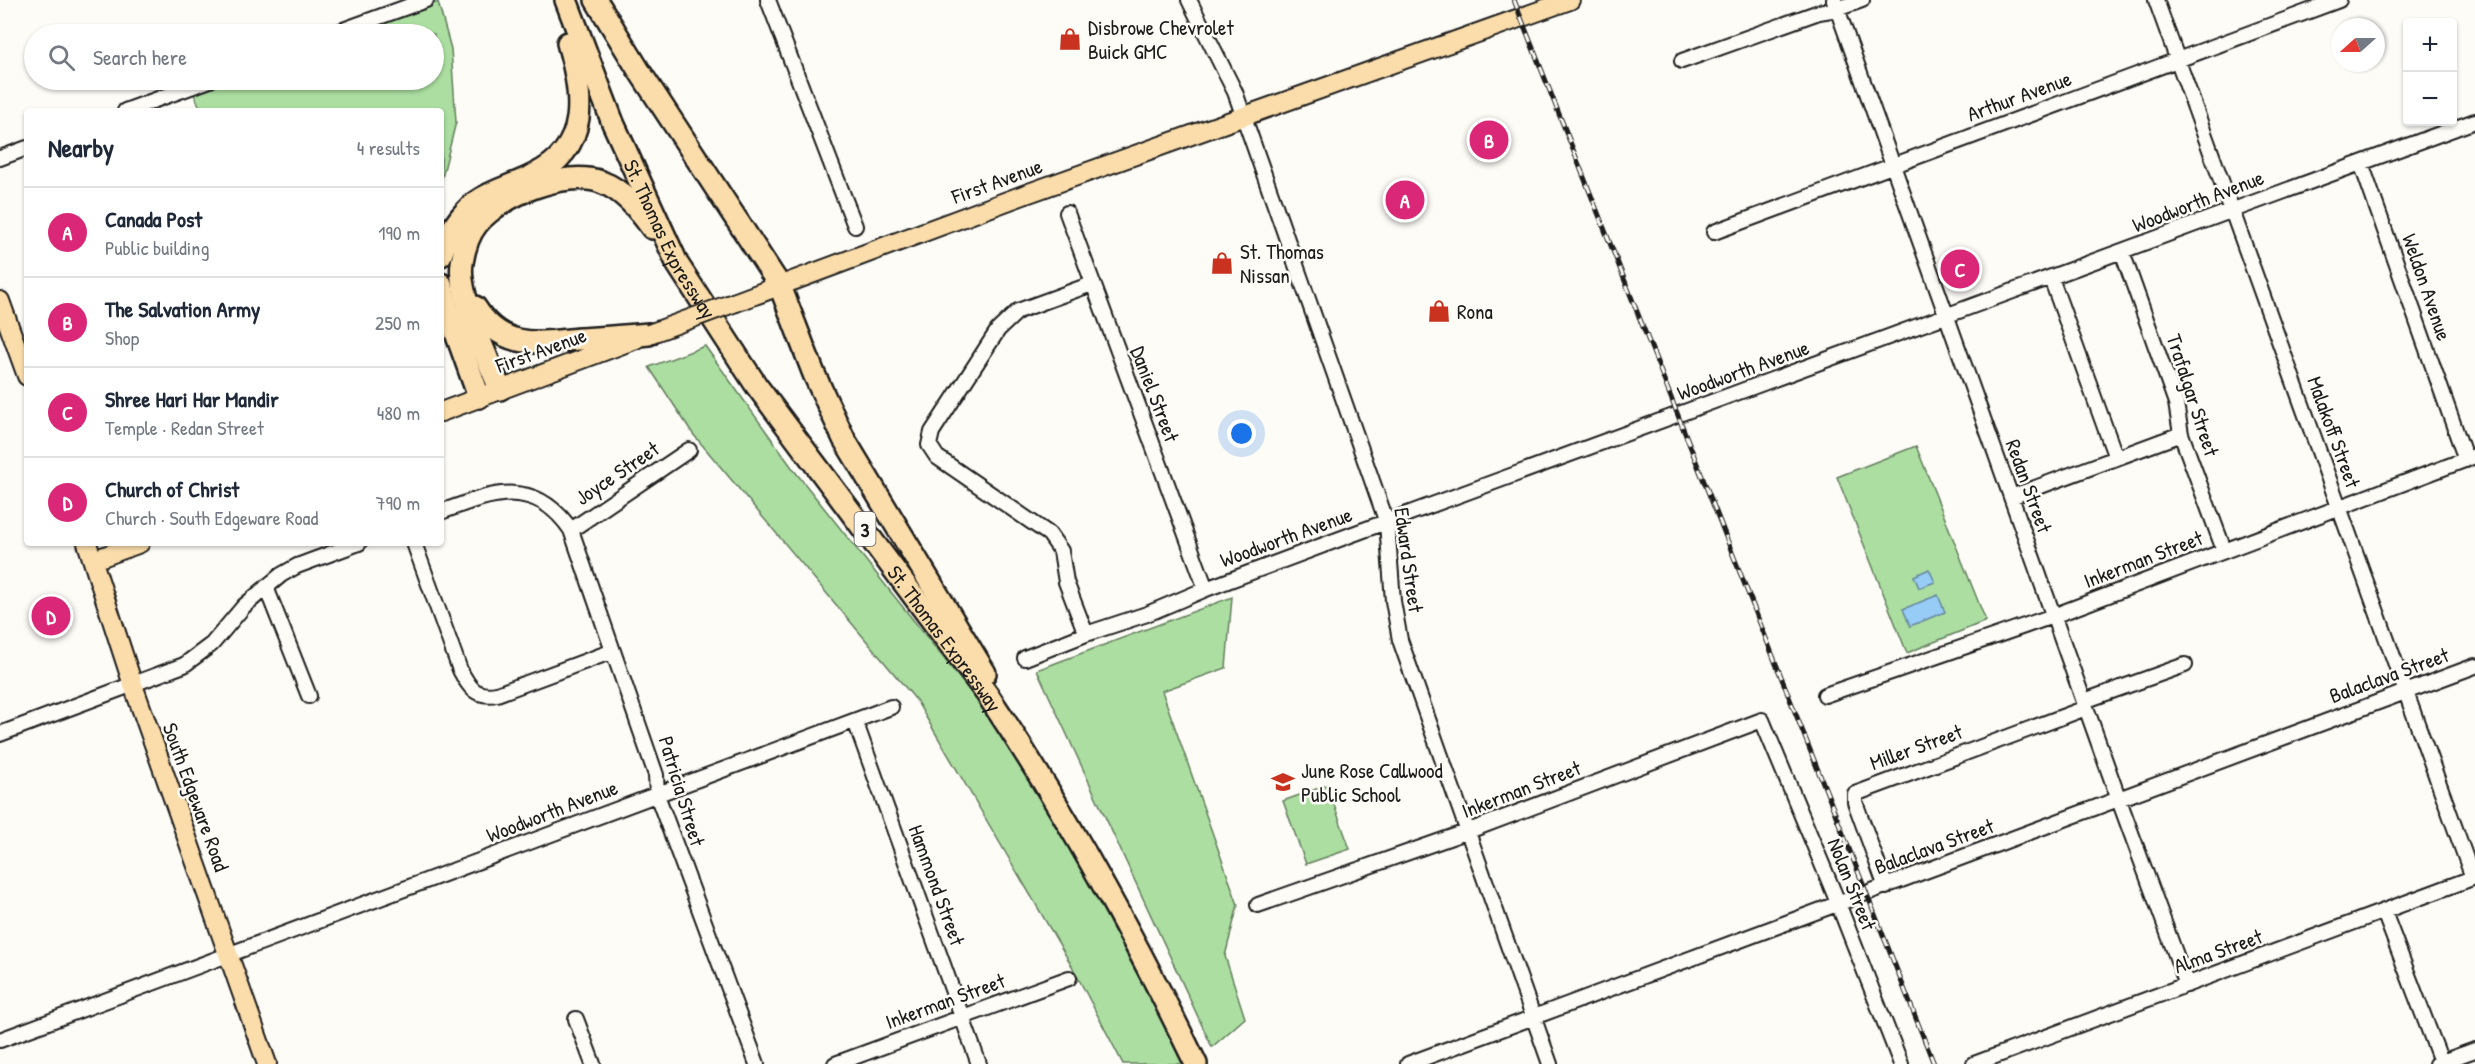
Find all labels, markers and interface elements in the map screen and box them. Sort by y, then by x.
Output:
place label: Disbrowe Chevrolet Buick GMC [1088,13,1234,66]
north arrow [2331,18,2385,72]
map controls [2403,18,2457,126]
button: + [2403,18,2457,72]
search box [24,24,444,90]
shop icon: Disbrowe Chevrolet Buick GMC [1057,26,1083,52]
icon: search [45,41,78,74]
text: Search here [93,42,187,72]
street label: Arthur Avenue [1963,64,2075,128]
button: − [2403,72,2457,126]
pin: B [1470,118,1508,162]
text: Nearby [48,130,114,165]
text: 4 results [357,134,420,161]
street label: First Avenue [947,151,1046,211]
street label: St. Thomas Expressway [617,155,724,324]
street label: Woodworth Avenue [2128,163,2268,239]
pin: A [1386,178,1424,222]
text: Canada Post [105,204,202,234]
text: A [63,219,72,246]
text: 190 m [378,219,420,246]
street label: Weldon Avenue [2395,230,2459,344]
text: Public building [105,234,209,261]
place label: St. Thomas Nissan [1240,237,1324,290]
pin: C [1940,246,1980,292]
shop icon: St. Thomas Nissan [1209,250,1235,276]
text: The Salvation Army [105,294,260,324]
place label: Rona [1457,297,1493,326]
shop icon: Rona [1426,298,1452,324]
text: B [62,309,73,336]
text: 250 m [375,309,420,336]
street label: First Avenue [491,320,590,380]
text: Shop [105,324,139,351]
street label: Trafalgar Street [2160,330,2227,461]
street label: Woodworth Avenue [1673,333,1813,407]
street label: Daniel Street [1124,342,1187,447]
street label: Malakoff Street [2300,372,2368,492]
text: Shree Hari Har Mandir [105,384,279,414]
text: C [62,399,73,426]
text: 480 m [377,399,420,426]
text: Temple · Redan Street [105,414,264,441]
your location [1227,419,1256,448]
street label: Joyce Street [569,434,665,512]
street label: Redan Street [1999,435,2060,538]
text: Church of Christ [105,474,239,504]
text: D [63,489,72,516]
text: 790 m [376,489,420,516]
street label: Woodworth Avenue [1216,500,1356,574]
text: Church · South Edgeware Road [105,504,318,531]
street label: Edward Street [1387,506,1431,615]
road number: 3 [854,512,876,546]
street label: Inkerman Street [2079,523,2207,595]
street label: St. Thomas Expressway [881,559,1009,717]
pin: D [32,594,70,638]
street label: Balaclava Street [2325,640,2453,710]
street label: Miller Street [1866,717,1967,777]
street label: South Edgeware Road [156,719,236,875]
street label: Patricia Street [652,733,713,850]
street label: Inkerman Street [1457,753,1585,825]
place label: June Rose Callwood Public School [1301,756,1443,809]
school or university icon: June Rose Callwood Public School [1270,769,1296,795]
street label: Woodworth Avenue [482,773,622,849]
street label: Balaclava Street [1870,811,1998,881]
street label: Hammond Street [902,821,973,950]
street label: Nolan Street [1820,834,1884,935]
street label: Alma Street [2170,921,2267,980]
street label: Inkerman Street [881,966,1010,1036]

